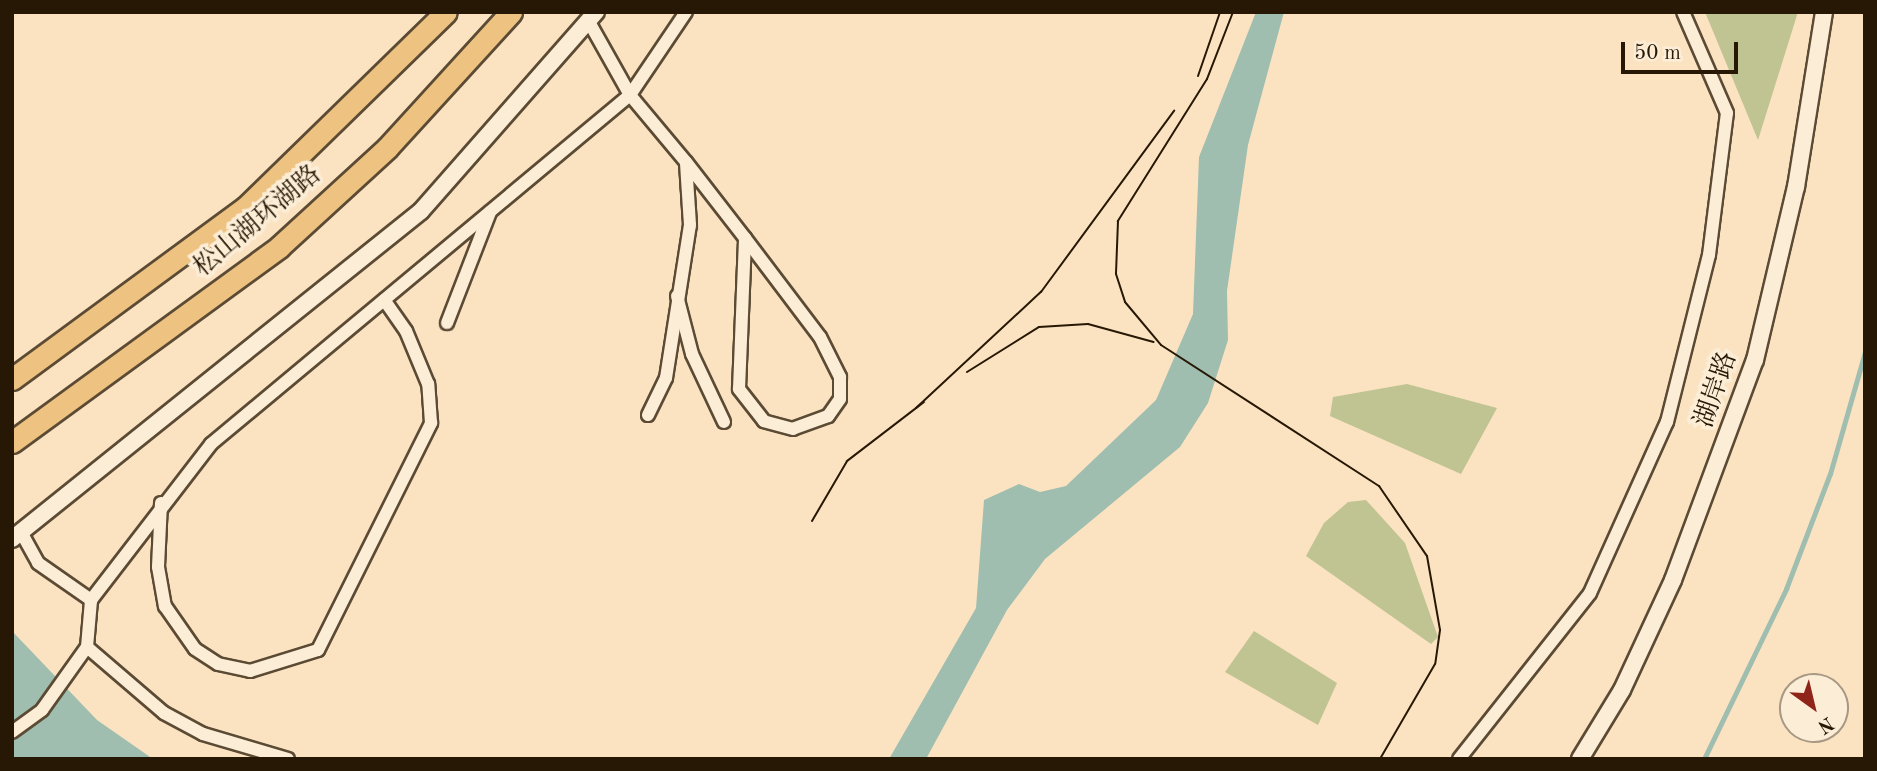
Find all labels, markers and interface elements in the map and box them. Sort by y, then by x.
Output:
scale bar [1625,28,1742,72]
text: 50 m [1634,43,1681,64]
street label: 松山湖环湖路 [188,160,328,284]
street label: 湖岸路 [1690,348,1744,432]
north arrow [1779,673,1849,743]
text: N [1814,712,1836,736]

